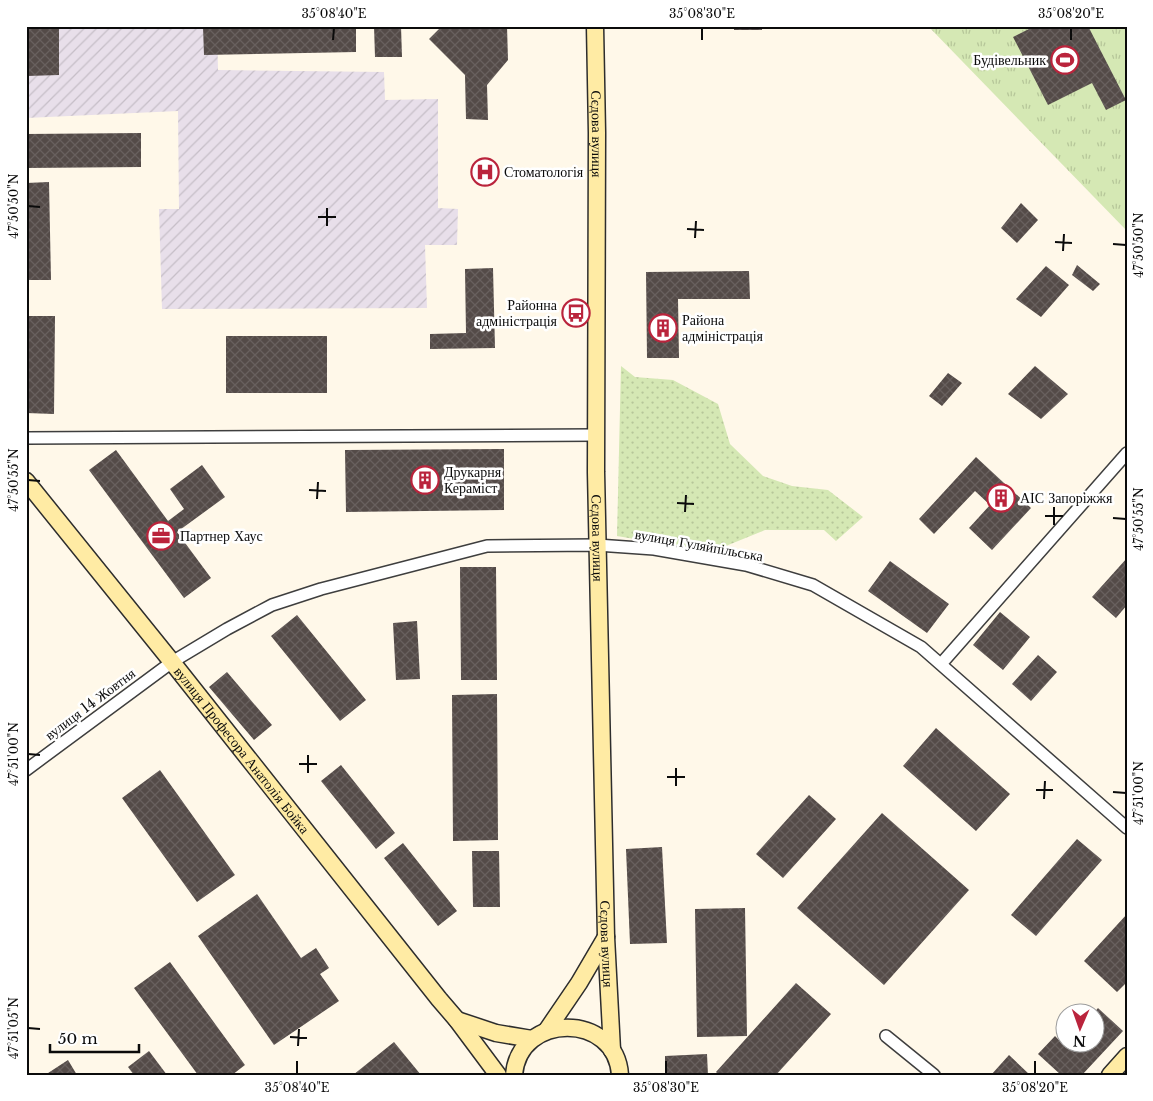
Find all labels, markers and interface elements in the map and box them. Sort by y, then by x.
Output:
text: 35°08'40"E [301,6,367,21]
text: 35°08'30"E [669,6,735,21]
text: 35°08'20"E [1038,6,1104,21]
sports icon: Будівельник [1050,45,1080,75]
place label: Будівельник [973,51,1046,69]
street label: Сєдова вулиця [587,90,606,178]
hospital icon: Стоматологія [470,157,500,187]
place label: Стоматологія [504,163,584,181]
text: 47°50'50"N [6,173,21,239]
text: 47°50'50"N [1131,212,1146,278]
place label: Районна адміністрація [476,296,558,330]
bus stop icon: Районна адміністрація [561,298,591,328]
place label: Района адміністрація [682,311,764,345]
building icon: Района адміністрація [648,313,678,343]
text: 47°50'55"N [6,448,21,512]
place label: Друкарня Кераміст [444,463,502,497]
building icon: Друкарня Кераміст [410,465,440,495]
building icon: АІС Запоріжжя [986,483,1016,513]
text: 47°50'55"N [1131,487,1146,551]
place label: АІС Запоріжжя [1020,489,1113,507]
street label: Сєдова вулиця [587,494,607,582]
office icon: Партнер Хаус [146,521,176,551]
street label: вулиця Гуляйпільська [633,525,765,565]
place label: Партнер Хаус [180,527,263,545]
street label: вулиця Професора Анатолія Бойка [170,663,314,838]
street label: вулиця 14 Жовтня [41,664,139,744]
text: 47°51'00"N [6,722,21,786]
text: 47°51'00"N [1131,761,1146,825]
street label: Сєдова вулиця [596,900,618,988]
text: 47°51'05"N [6,997,21,1059]
north arrow [1056,1004,1106,1054]
scale bar [50,1021,139,1053]
text: 50 m [58,1029,98,1048]
text: N [1073,1032,1086,1050]
text: 35°08'40"E [264,1080,330,1095]
text: 35°08'30"E [633,1080,699,1095]
text: 35°08'20"E [1002,1080,1068,1095]

